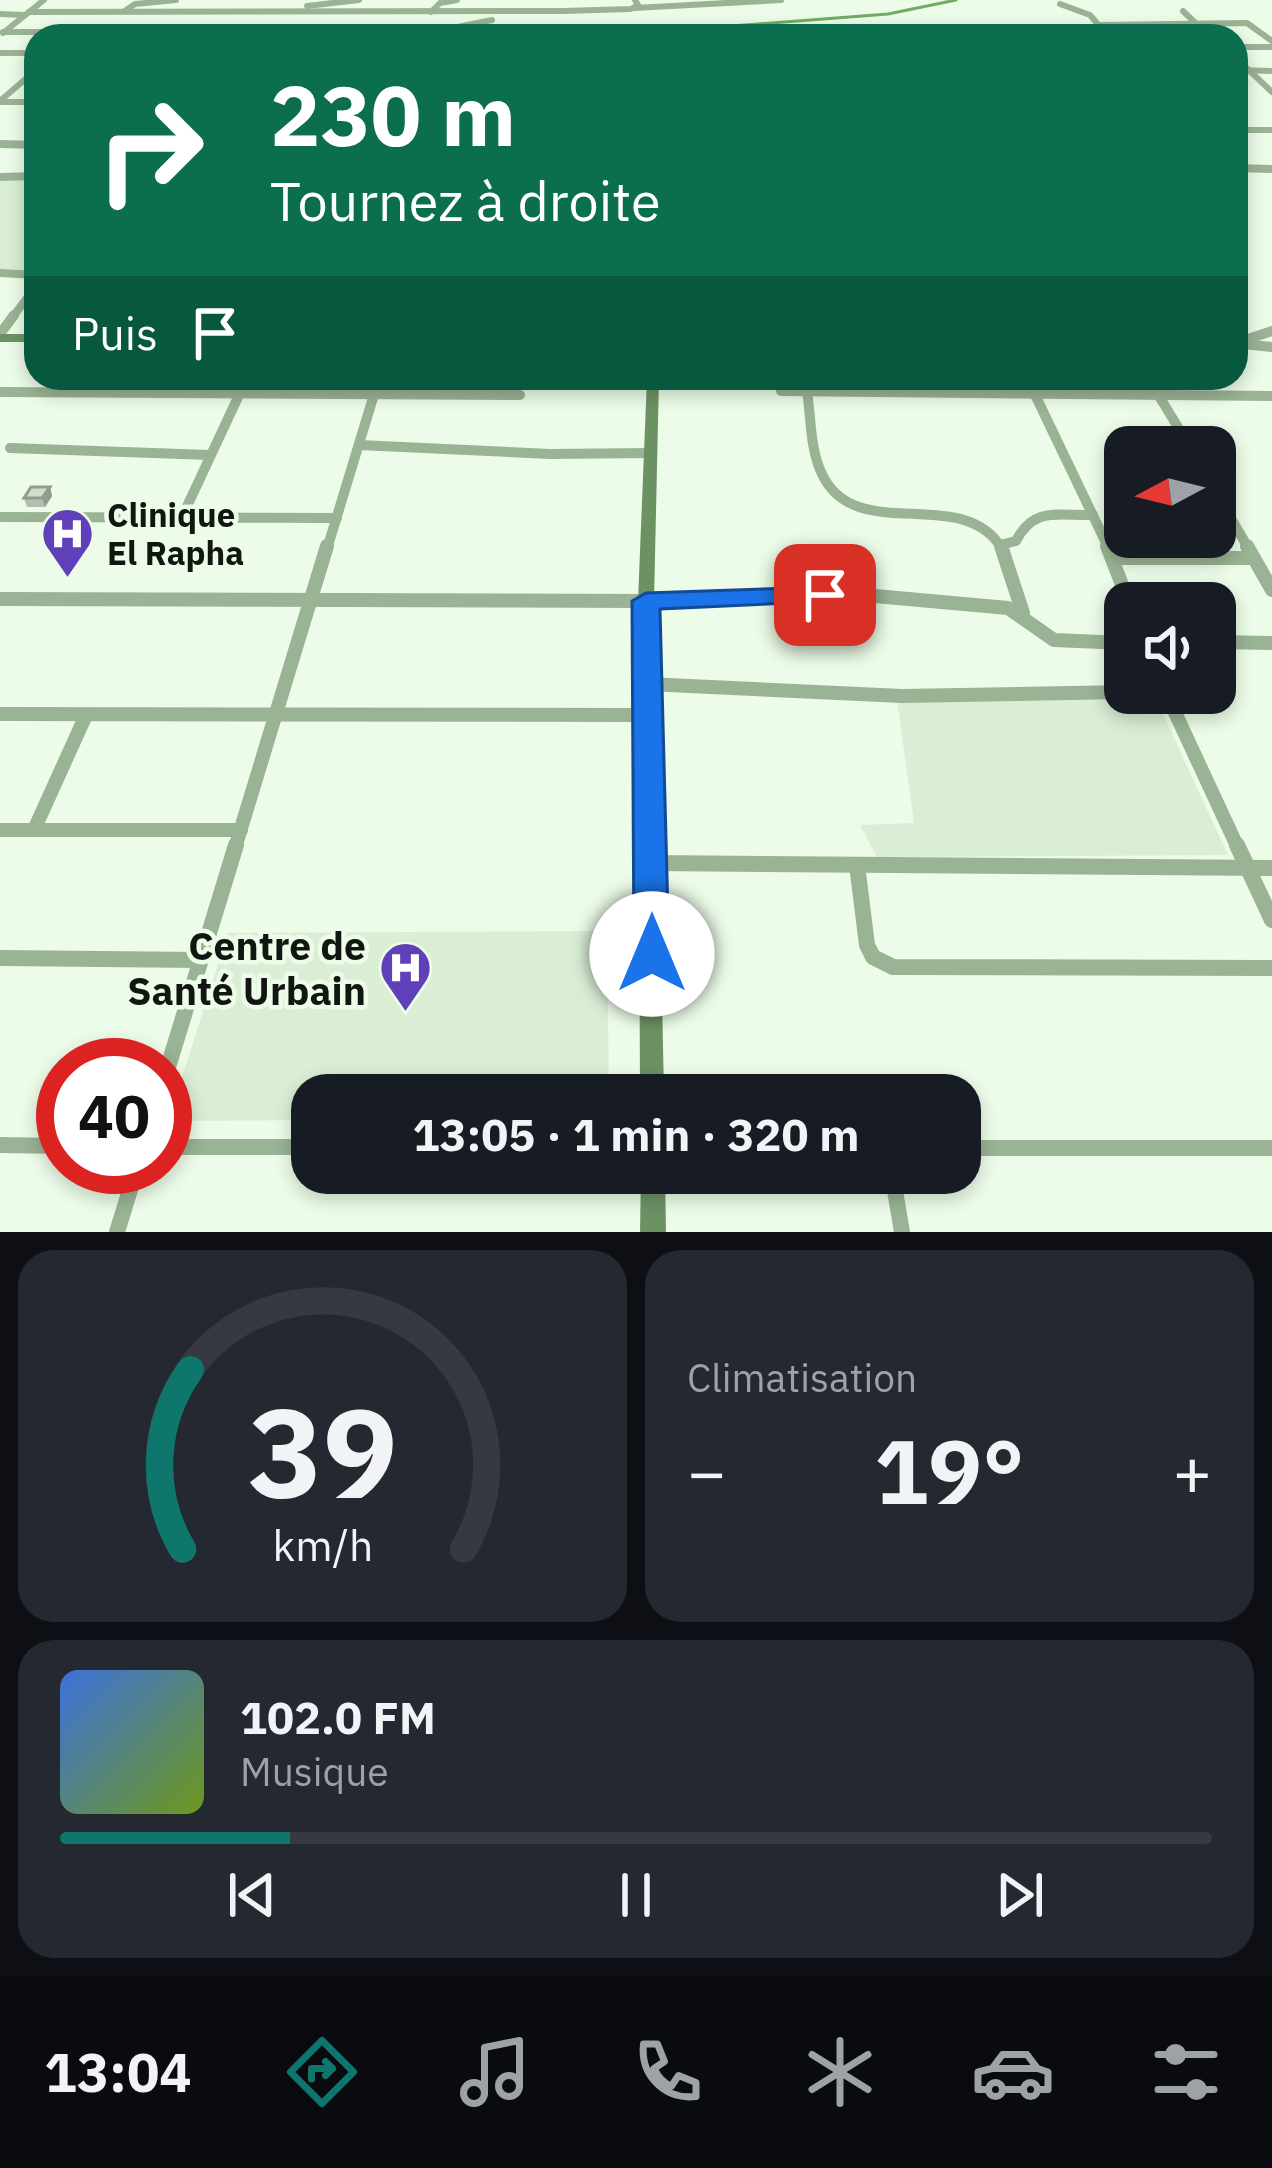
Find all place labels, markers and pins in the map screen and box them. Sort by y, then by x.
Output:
place label: Clinique El Rapha [107,493,244,574]
hospital icon: Clinique El Rapha [40,506,96,580]
pin [774,544,876,646]
place label: Centre de Santé Urbain [127,920,366,1016]
hospital icon: Centre de Santé Urbain [377,940,433,1014]

